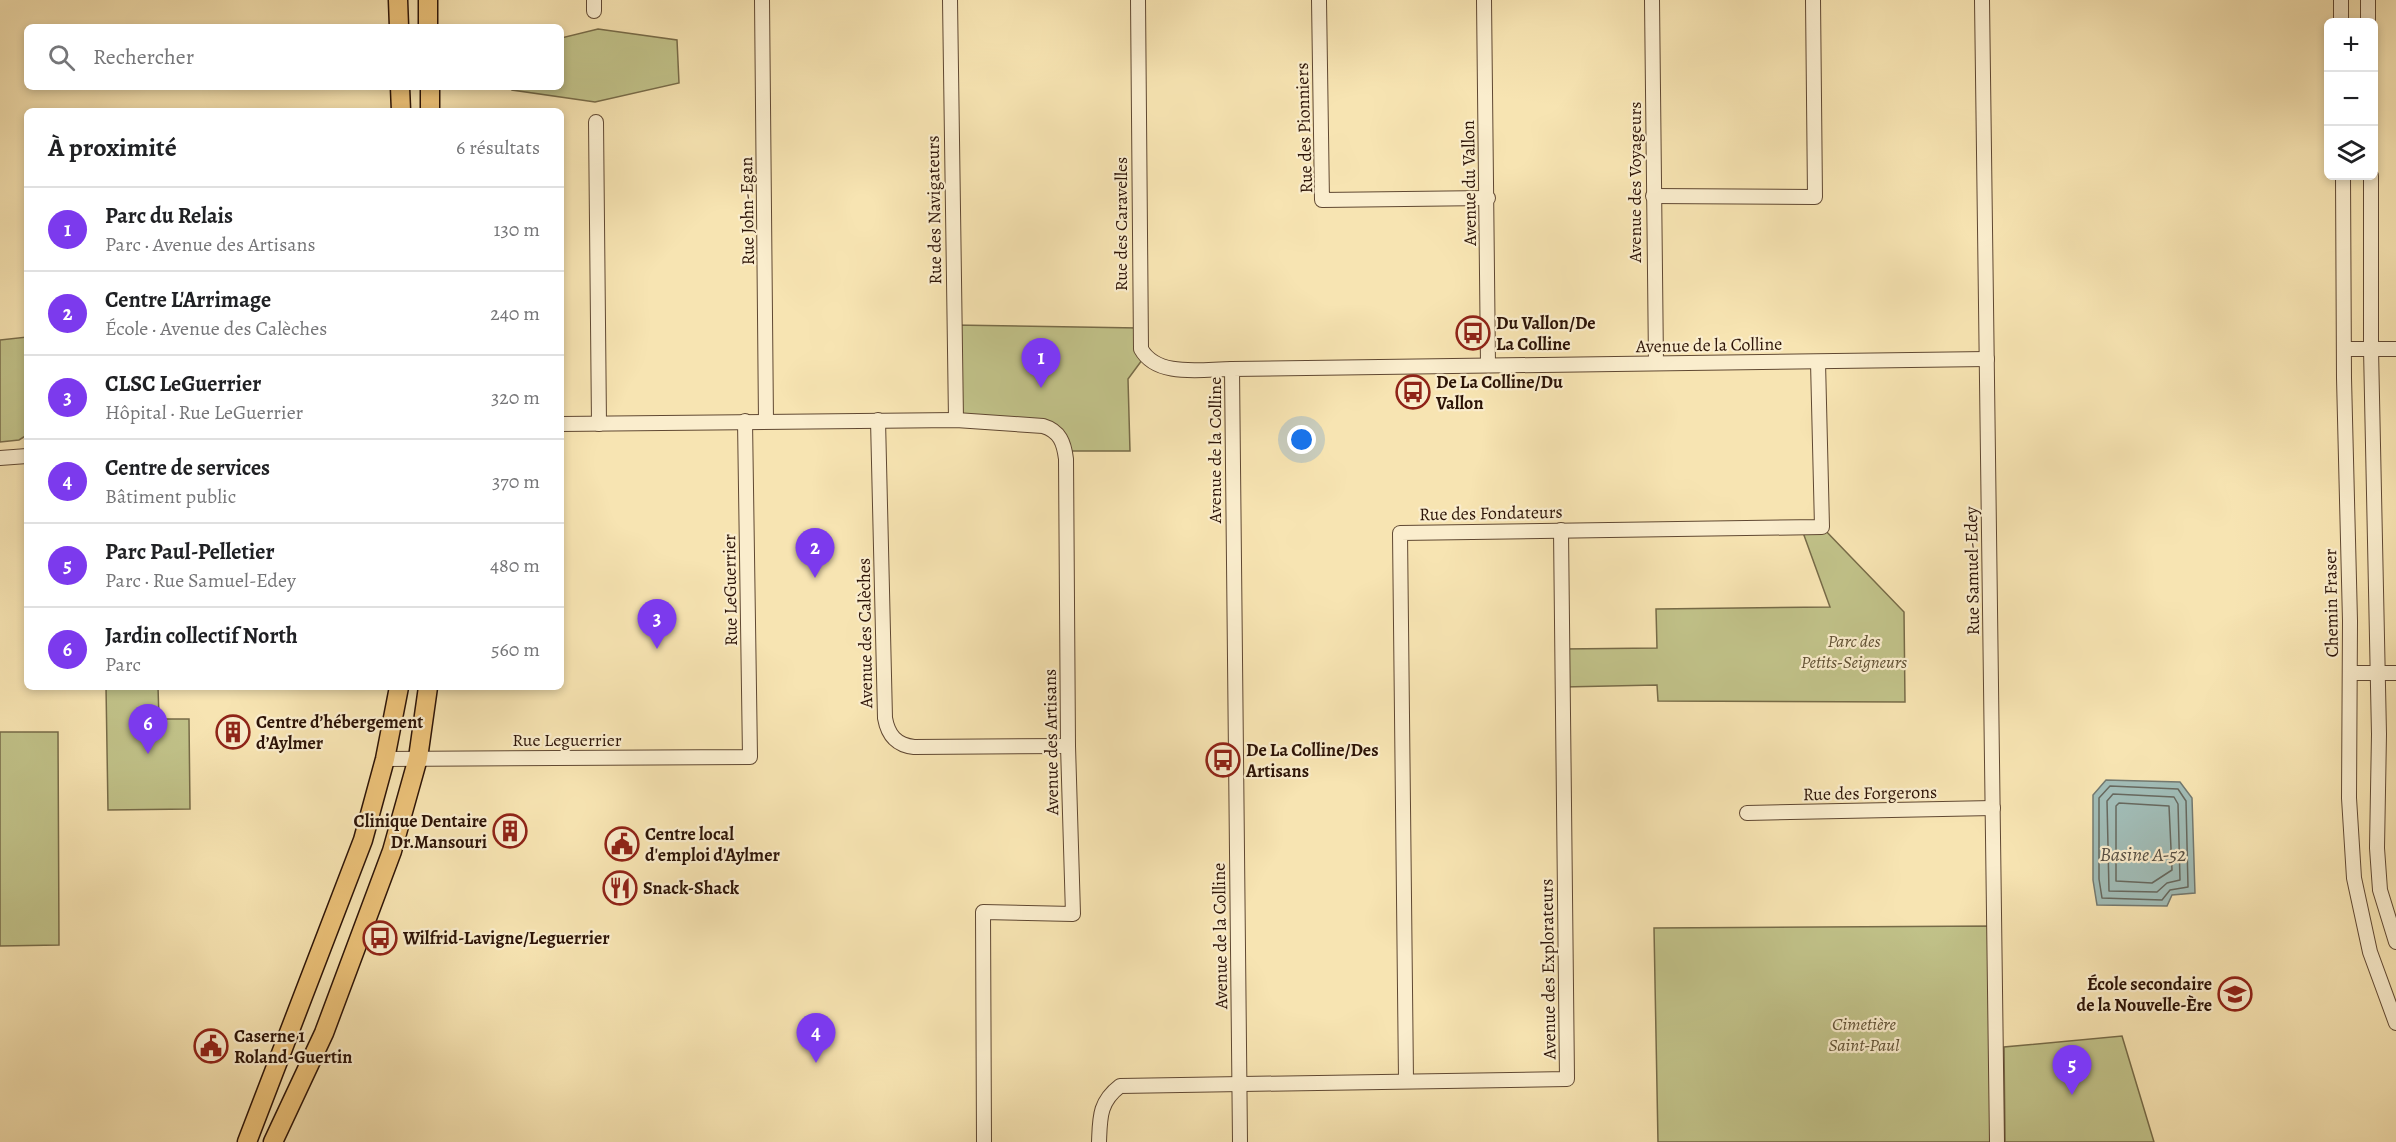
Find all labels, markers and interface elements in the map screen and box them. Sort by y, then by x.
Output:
map controls [2324,18,2378,180]
button: + [2324,18,2378,72]
search box [24,24,564,90]
icon: search [45,41,78,74]
text: Rechercher [93,42,194,72]
street label: Rue des Pionniers [1290,62,1318,194]
button: − [2324,72,2378,126]
street label: Avenue des Voyageurs [1623,101,1647,264]
street label: Avenue du Vallon [1456,120,1482,247]
button: layers [2324,126,2378,180]
text: À proximité [48,130,177,165]
text: 6 résultats [456,134,540,161]
street label: Rue des Navigateurs [921,135,947,285]
street label: Rue John-Egan [734,156,760,266]
street label: Rue des Caravelles [1109,157,1133,291]
text: Parc du Relais [105,201,233,231]
text: 1 [64,216,71,243]
text: 130 m [494,216,540,243]
text: Parc · Avenue des Artisans [105,231,316,258]
text: Centre L'Arrimage [105,285,271,315]
text: 2 [63,300,72,327]
text: 240 m [490,300,540,327]
place label: Du Vallon/De La Colline [1496,311,1596,356]
text: École · Avenue des Calèches [105,315,327,342]
bus stop icon: Du Vallon/De La Colline [1455,315,1491,351]
street label: Avenue de la Colline [1635,332,1782,358]
pin: 1 [1022,338,1060,388]
text: CLSC LeGuerrier [105,369,261,399]
place label: De La Colline/Du Vallon [1435,370,1563,415]
bus stop icon: De La Colline/Du Vallon [1395,374,1431,410]
street label: Avenue de la Colline [1203,377,1227,524]
text: 3 [63,384,72,411]
text: 320 m [491,384,540,411]
text: Hôpital · Rue LeGuerrier [105,399,303,426]
your location [1287,425,1316,454]
text: Centre de services [105,453,270,483]
text: 4 [63,468,72,495]
text: 370 m [492,468,540,495]
text: Bâtiment public [105,483,236,510]
street label: Rue des Fondateurs [1419,500,1563,526]
street label: Rue Samuel-Edey [1959,505,1985,636]
pin: 2 [796,528,834,578]
street label: Rue LeGuerrier [717,534,743,646]
text: Parc Paul-Pelletier [105,537,274,567]
street label: Chemin Fraser [2318,548,2344,657]
text: 5 [63,552,72,579]
text: 480 m [490,552,540,579]
street label: Avenue des Calèches [852,558,878,709]
text: Parc · Rue Samuel-Edey [105,567,296,594]
pin: 3 [638,600,676,649]
text: Jardin collectif North [105,621,298,651]
park label: Parc des Petits-Seigneurs [1801,629,1907,674]
text: 6 [63,636,72,663]
text: 560 m [491,636,540,663]
text: Parc [105,651,141,678]
street label: Avenue des Artisans [1038,669,1064,816]
pin: 6 [128,704,168,754]
place label: Centre d’hébergement d’Aylmer [256,710,423,755]
building icon: Centre d’hébergement d’Aylmer [215,714,251,750]
street label: Rue Leguerrier [512,728,622,752]
place label: De La Colline/Des Artisans [1245,738,1378,783]
bus stop icon: De La Colline/Des Artisans [1205,742,1241,778]
street label: Rue des Forgerons [1803,780,1937,806]
place label: Clinique Dentaire Dr.Mansouri [354,809,487,854]
building icon: Clinique Dentaire Dr.Mansouri [492,813,528,849]
place label: Centre local d'emploi d'Aylmer [645,822,780,867]
public building icon: Centre local d'emploi d'Aylmer [604,826,640,862]
water label: Basine A-52 [2100,841,2186,868]
street label: Avenue de la Colline [1207,863,1233,1010]
restaurant icon: Snack-Shack [602,870,638,906]
place label: Snack-Shack [643,876,740,900]
street label: Avenue des Explorateurs [1534,878,1562,1061]
bus stop icon: Wilfrid-Lavigne/Leguerrier [362,920,398,956]
place label: Wilfrid-Lavigne/Leguerrier [402,926,610,950]
place label: École secondaire de la Nouvelle-Ère [2077,972,2212,1017]
school or university icon: École secondaire de la Nouvelle-Ère [2217,976,2253,1012]
park label: Cimetière Saint-Paul [1828,1012,1900,1057]
pin: 4 [796,1014,836,1063]
place label: Caserne 1 Roland-Guertin [234,1024,352,1069]
public building icon: Caserne 1 Roland-Guertin [193,1028,229,1064]
pin: 5 [2052,1046,2092,1095]

